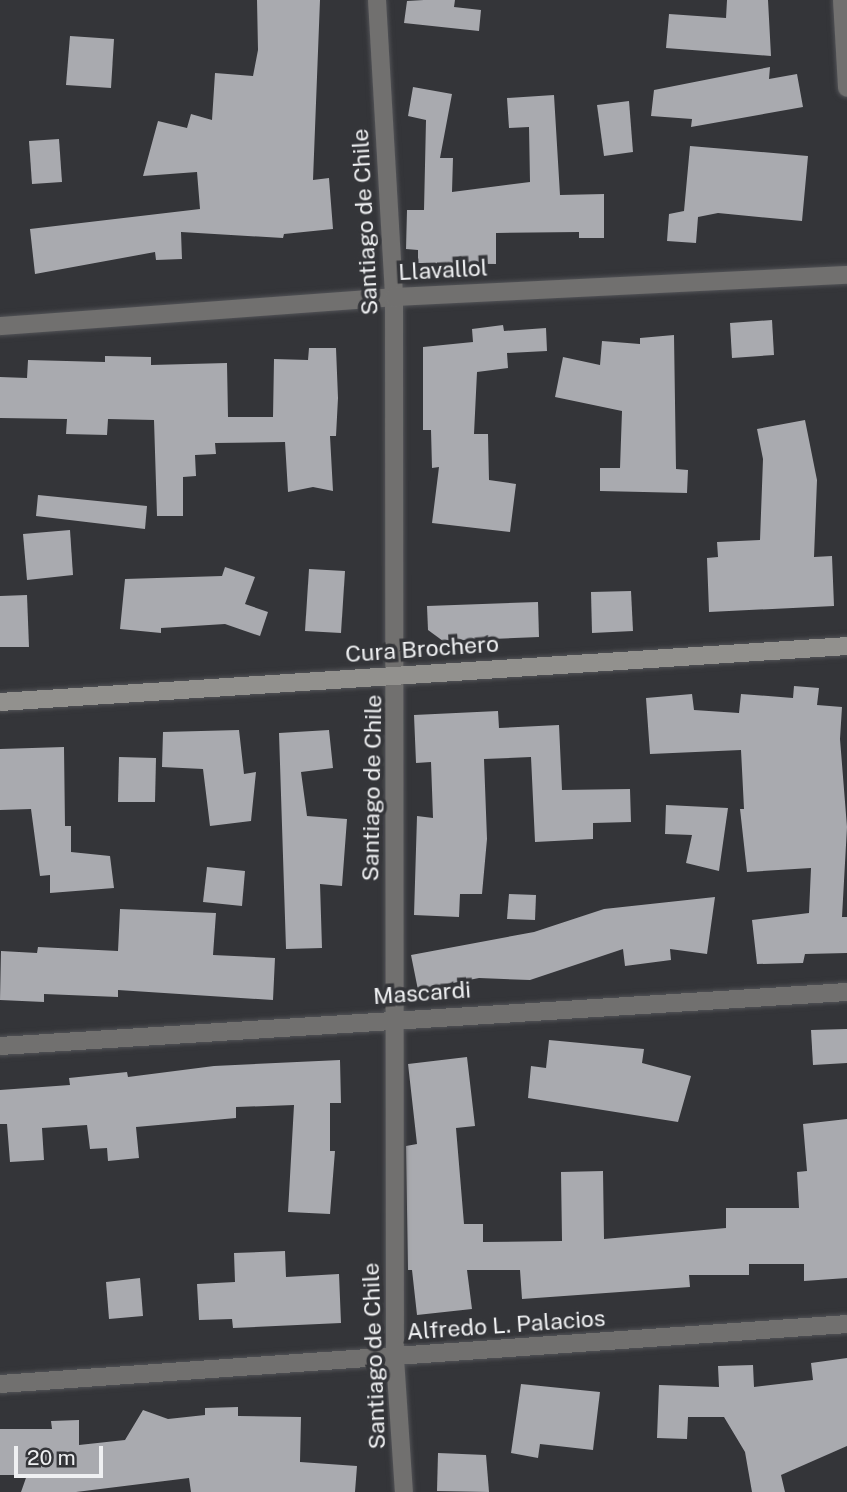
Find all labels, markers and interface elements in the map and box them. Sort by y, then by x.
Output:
street label: Santiago de Chile [346,128,384,316]
street label: Llavallol [398,254,488,286]
street label: Cura Brochero [344,630,500,668]
street label: Santiago de Chile [357,694,387,882]
street label: Mascardi [372,976,472,1010]
street label: Santiago de Chile [357,1262,391,1450]
street label: Alfredo L. Palacios [406,1304,606,1346]
scale bar [18,1432,107,1476]
text: 20 m [27,1445,76,1470]

